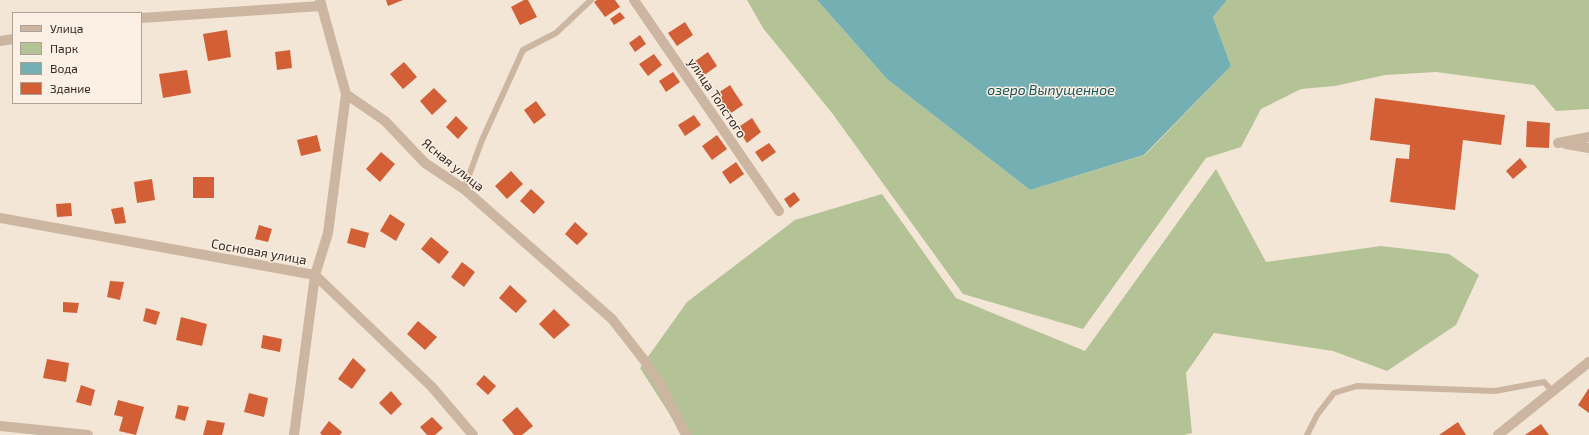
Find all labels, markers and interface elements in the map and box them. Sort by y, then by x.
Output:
legend [12,12,142,104]
text: Улица [50,21,83,35]
text: Парк [50,41,78,55]
street label: улица Толстого [684,55,750,141]
text: Вода [50,61,78,75]
text: Здание [50,81,91,95]
water label: озеро Выпущенное [987,82,1115,98]
street label: Ясная улица [419,135,487,195]
street label: Сосновая улица [210,236,308,268]

